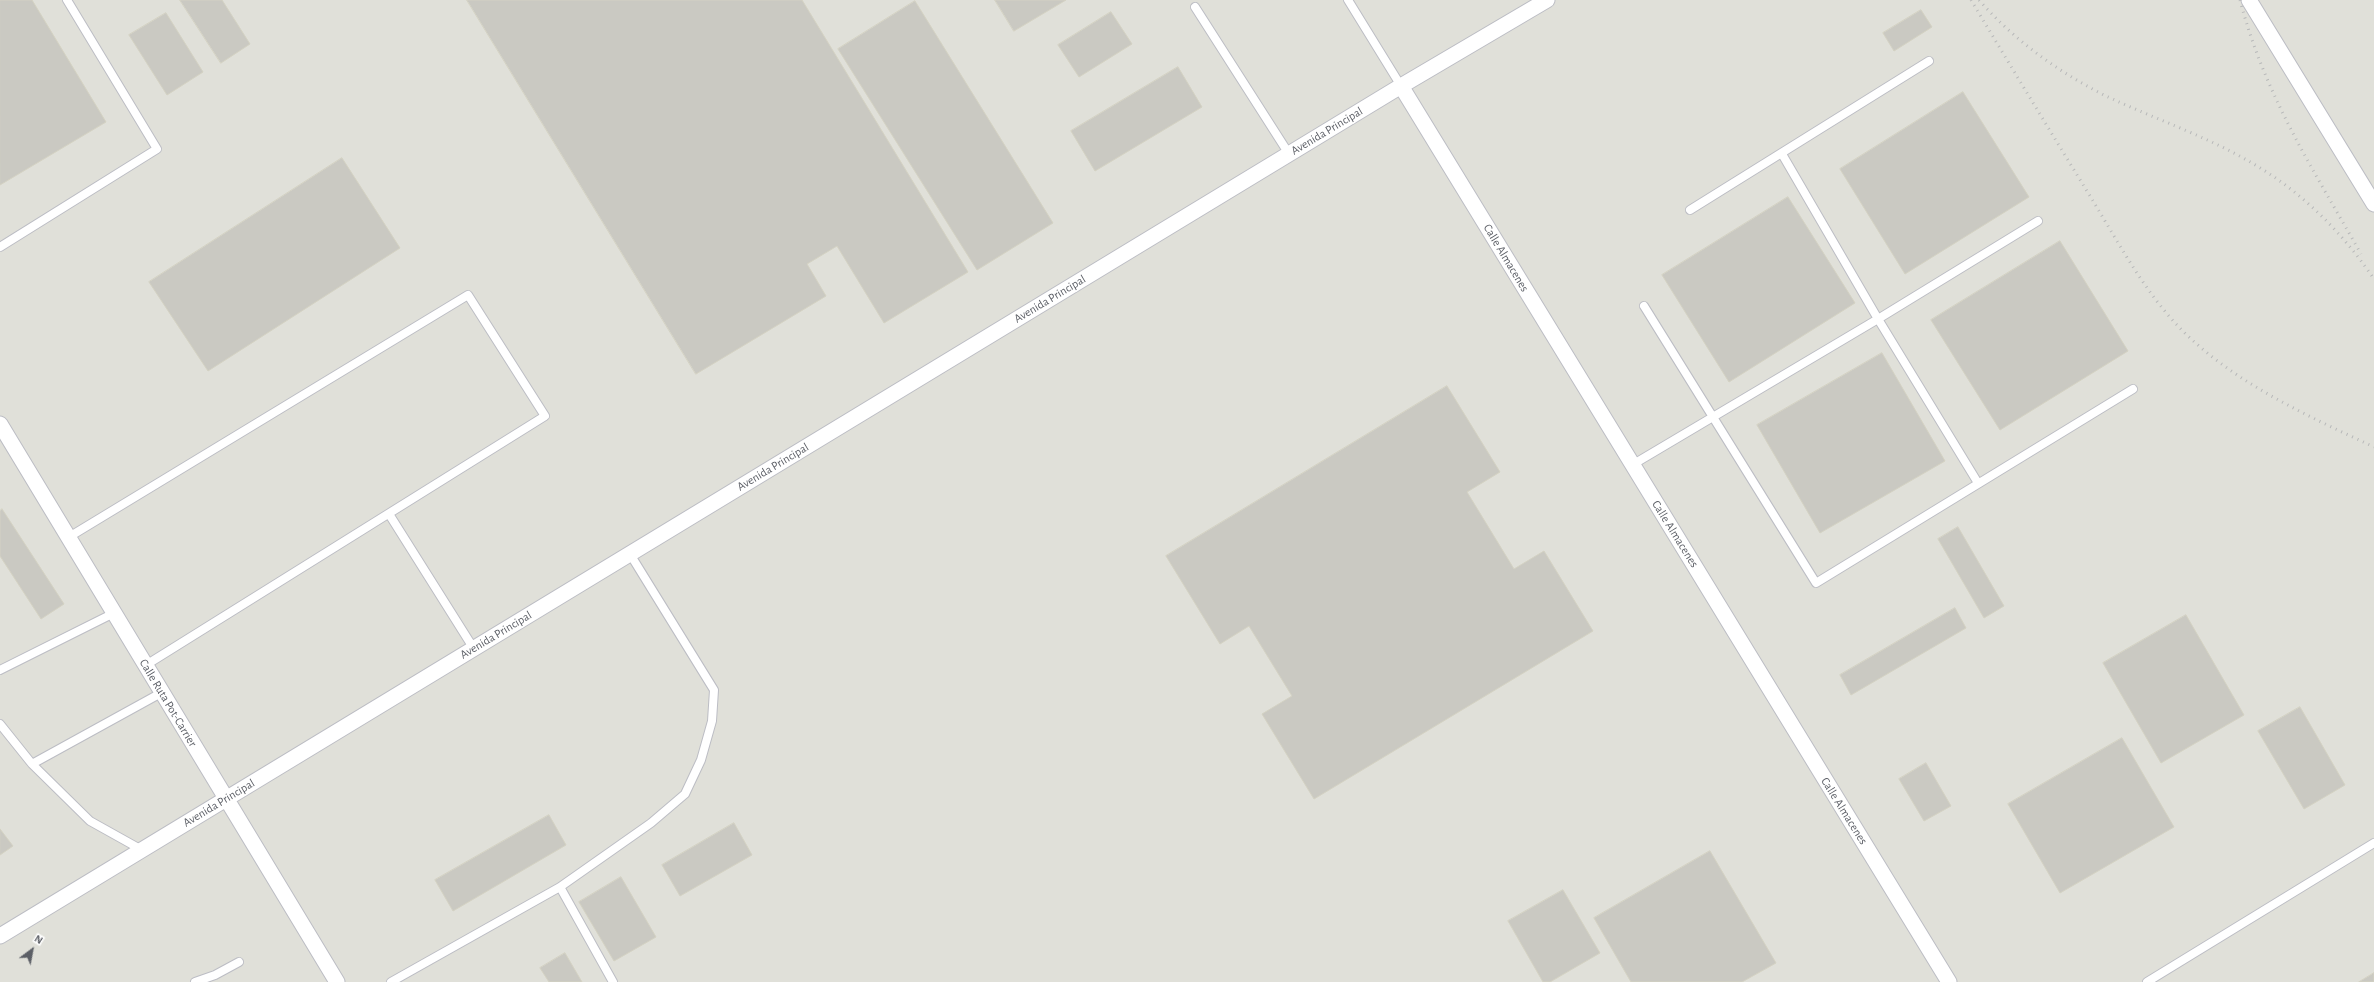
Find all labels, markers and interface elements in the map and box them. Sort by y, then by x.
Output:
street label: Avenida Principal [1289,104,1365,158]
street label: Calle Almacenes [1480,221,1532,295]
street label: Avenida Principal [1012,272,1088,326]
street label: Avenida Principal [735,440,811,494]
street label: Calle Almacenes [1649,498,1701,570]
street label: Avenida Principal [458,608,534,662]
street label: Calle Ruta Pot-Carrier [136,657,200,749]
street label: Calle Almacenes [1818,775,1870,847]
street label: Avenida Principal [181,776,257,830]
north arrow [12,930,52,970]
text: N [32,933,45,946]

